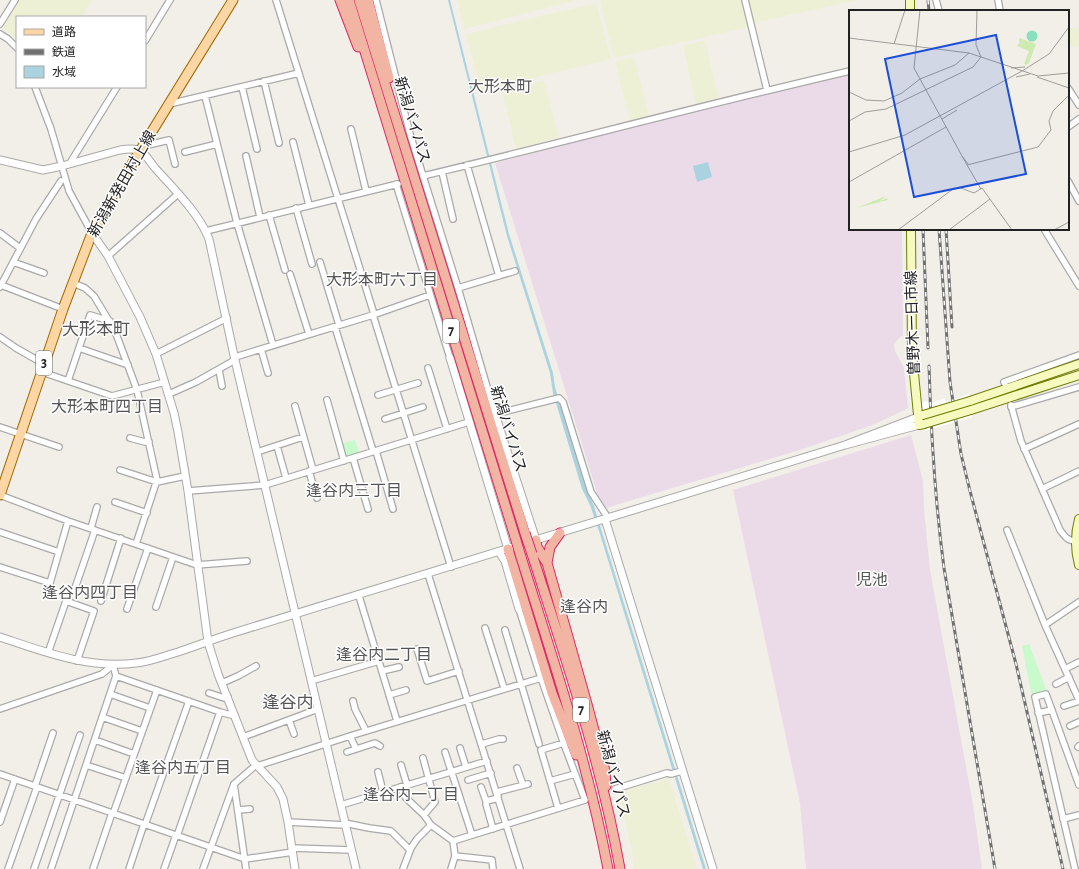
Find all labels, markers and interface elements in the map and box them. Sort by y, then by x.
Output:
inset map [849,10,1069,230]
legend [16,16,146,88]
text: 道路 [52,25,76,38]
text: 鉄道 [52,45,76,58]
text: 水域 [52,66,76,78]
street label: 新潟バイパス [392,75,433,165]
district label: 大形本町 [468,78,532,95]
street label: 新潟新発田村上線 [84,127,158,240]
street label: 曽野木一日市線 [903,270,922,376]
district label: 大形本町六丁目 [326,271,438,288]
road number: 7 [443,319,459,343]
district label: 大形本町 [62,320,130,338]
road number: 3 [36,351,52,375]
street label: 新潟バイパス [488,384,529,474]
district label: 大形本町四丁目 [51,398,163,415]
district label: 逢谷内三丁目 [306,482,402,499]
district label: 児池 [856,572,888,588]
district label: 逢谷内四丁目 [42,584,138,601]
district label: 逢谷内 [560,598,608,615]
district label: 逢谷内二丁目 [336,646,432,663]
district label: 逢谷内 [263,693,314,711]
road number: 7 [573,698,589,722]
street label: 新潟バイパス [594,728,633,819]
district label: 逢谷内五丁目 [135,759,231,776]
district label: 逢谷内一丁目 [363,786,459,803]

